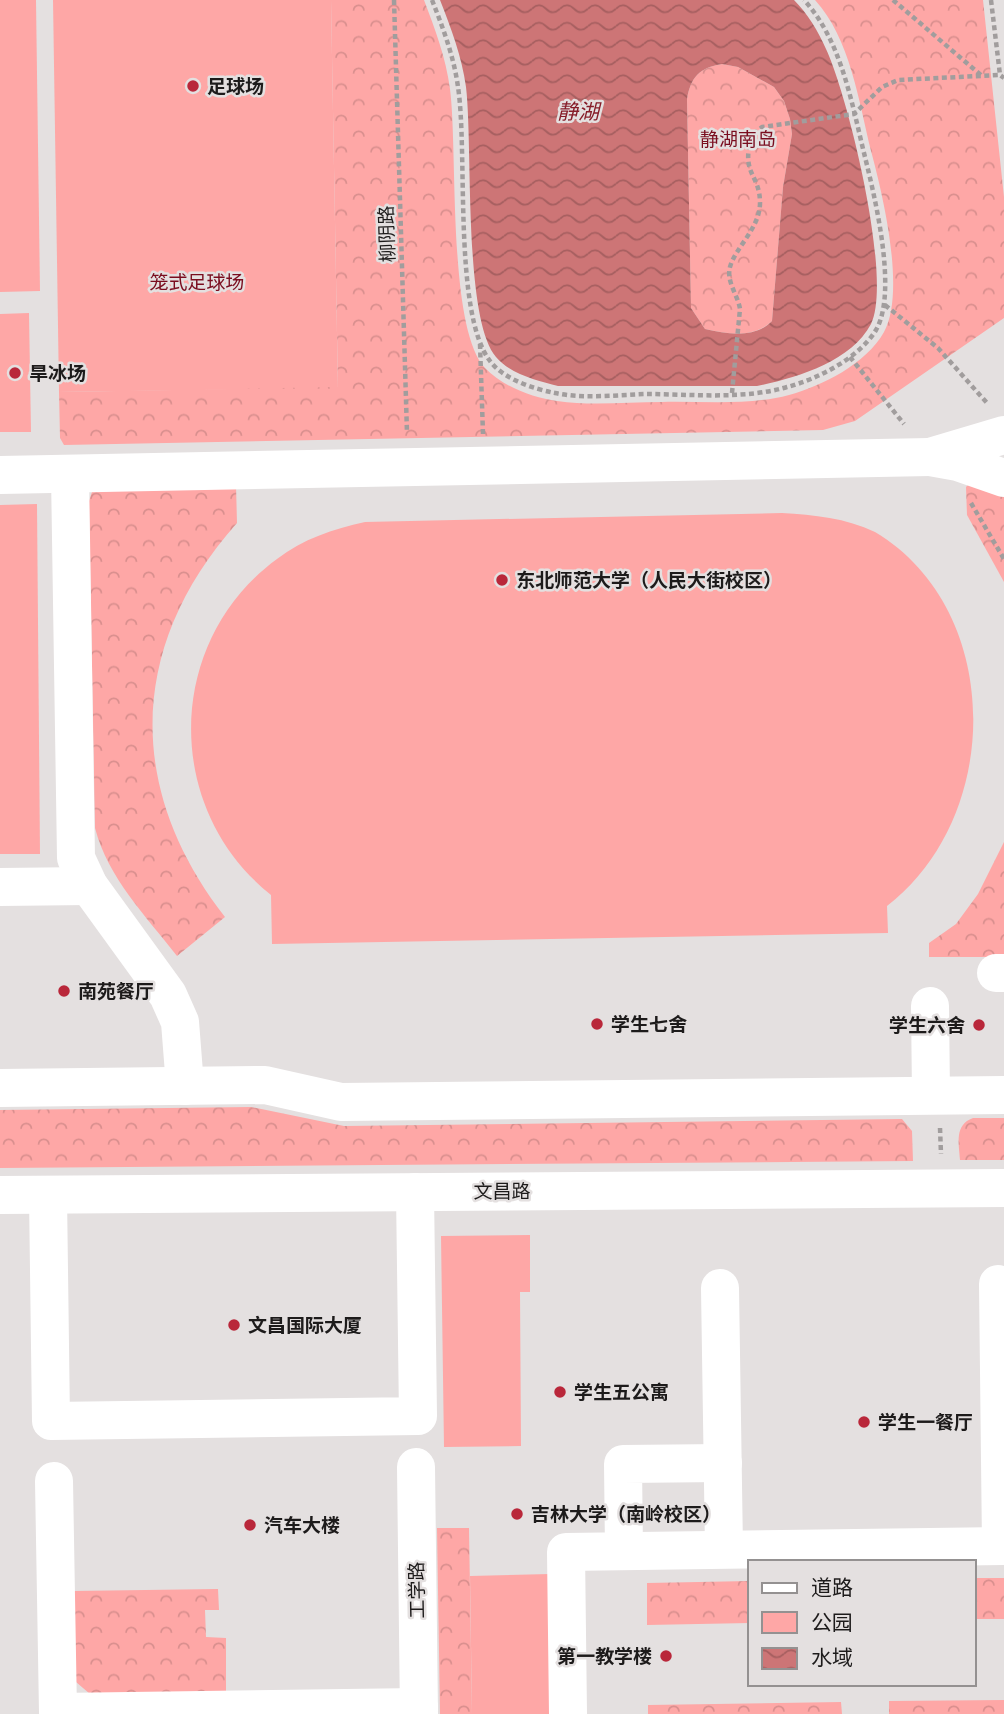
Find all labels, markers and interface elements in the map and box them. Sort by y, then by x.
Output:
place label: 足球场 [207,75,264,98]
marker: 足球场 [185,78,201,94]
water label: 静湖 [557,99,602,124]
park label: 静湖南岛 [700,128,776,151]
street label: 柳阴路 [375,205,399,263]
park label: 笼式足球场 [149,271,245,294]
place label: 旱冰场 [29,362,86,385]
marker: 旱冰场 [7,365,23,381]
place label: 东北师范大学（人民大街校区） [516,569,782,592]
marker: 东北师范大学（人民大街校区） [494,572,510,588]
place label: 南苑餐厅 [78,980,154,1003]
marker: 南苑餐厅 [56,983,72,999]
place label: 学生七舍 [611,1013,687,1036]
place label: 学生六舍 [889,1014,965,1037]
marker: 学生七舍 [589,1016,605,1032]
marker: 学生六舍 [971,1017,987,1033]
street label: 文昌路 [473,1180,531,1203]
place label: 文昌国际大厦 [248,1314,362,1337]
marker: 文昌国际大厦 [226,1317,242,1333]
place label: 学生五公寓 [574,1381,669,1404]
marker: 学生五公寓 [552,1384,568,1400]
place label: 学生一餐厅 [878,1411,973,1434]
marker: 学生一餐厅 [856,1414,872,1430]
place label: 吉林大学（南岭校区） [531,1503,721,1526]
marker: 吉林大学（南岭校区） [509,1506,525,1522]
place label: 汽车大楼 [264,1514,340,1537]
marker: 汽车大楼 [242,1517,258,1533]
legend [748,1560,976,1686]
street label: 工学路 [405,1561,429,1619]
text: 道路 [811,1575,853,1600]
text: 公园 [811,1610,853,1635]
place label: 第一教学楼 [557,1645,652,1668]
text: 水域 [811,1645,853,1670]
marker: 第一教学楼 [658,1648,674,1664]

